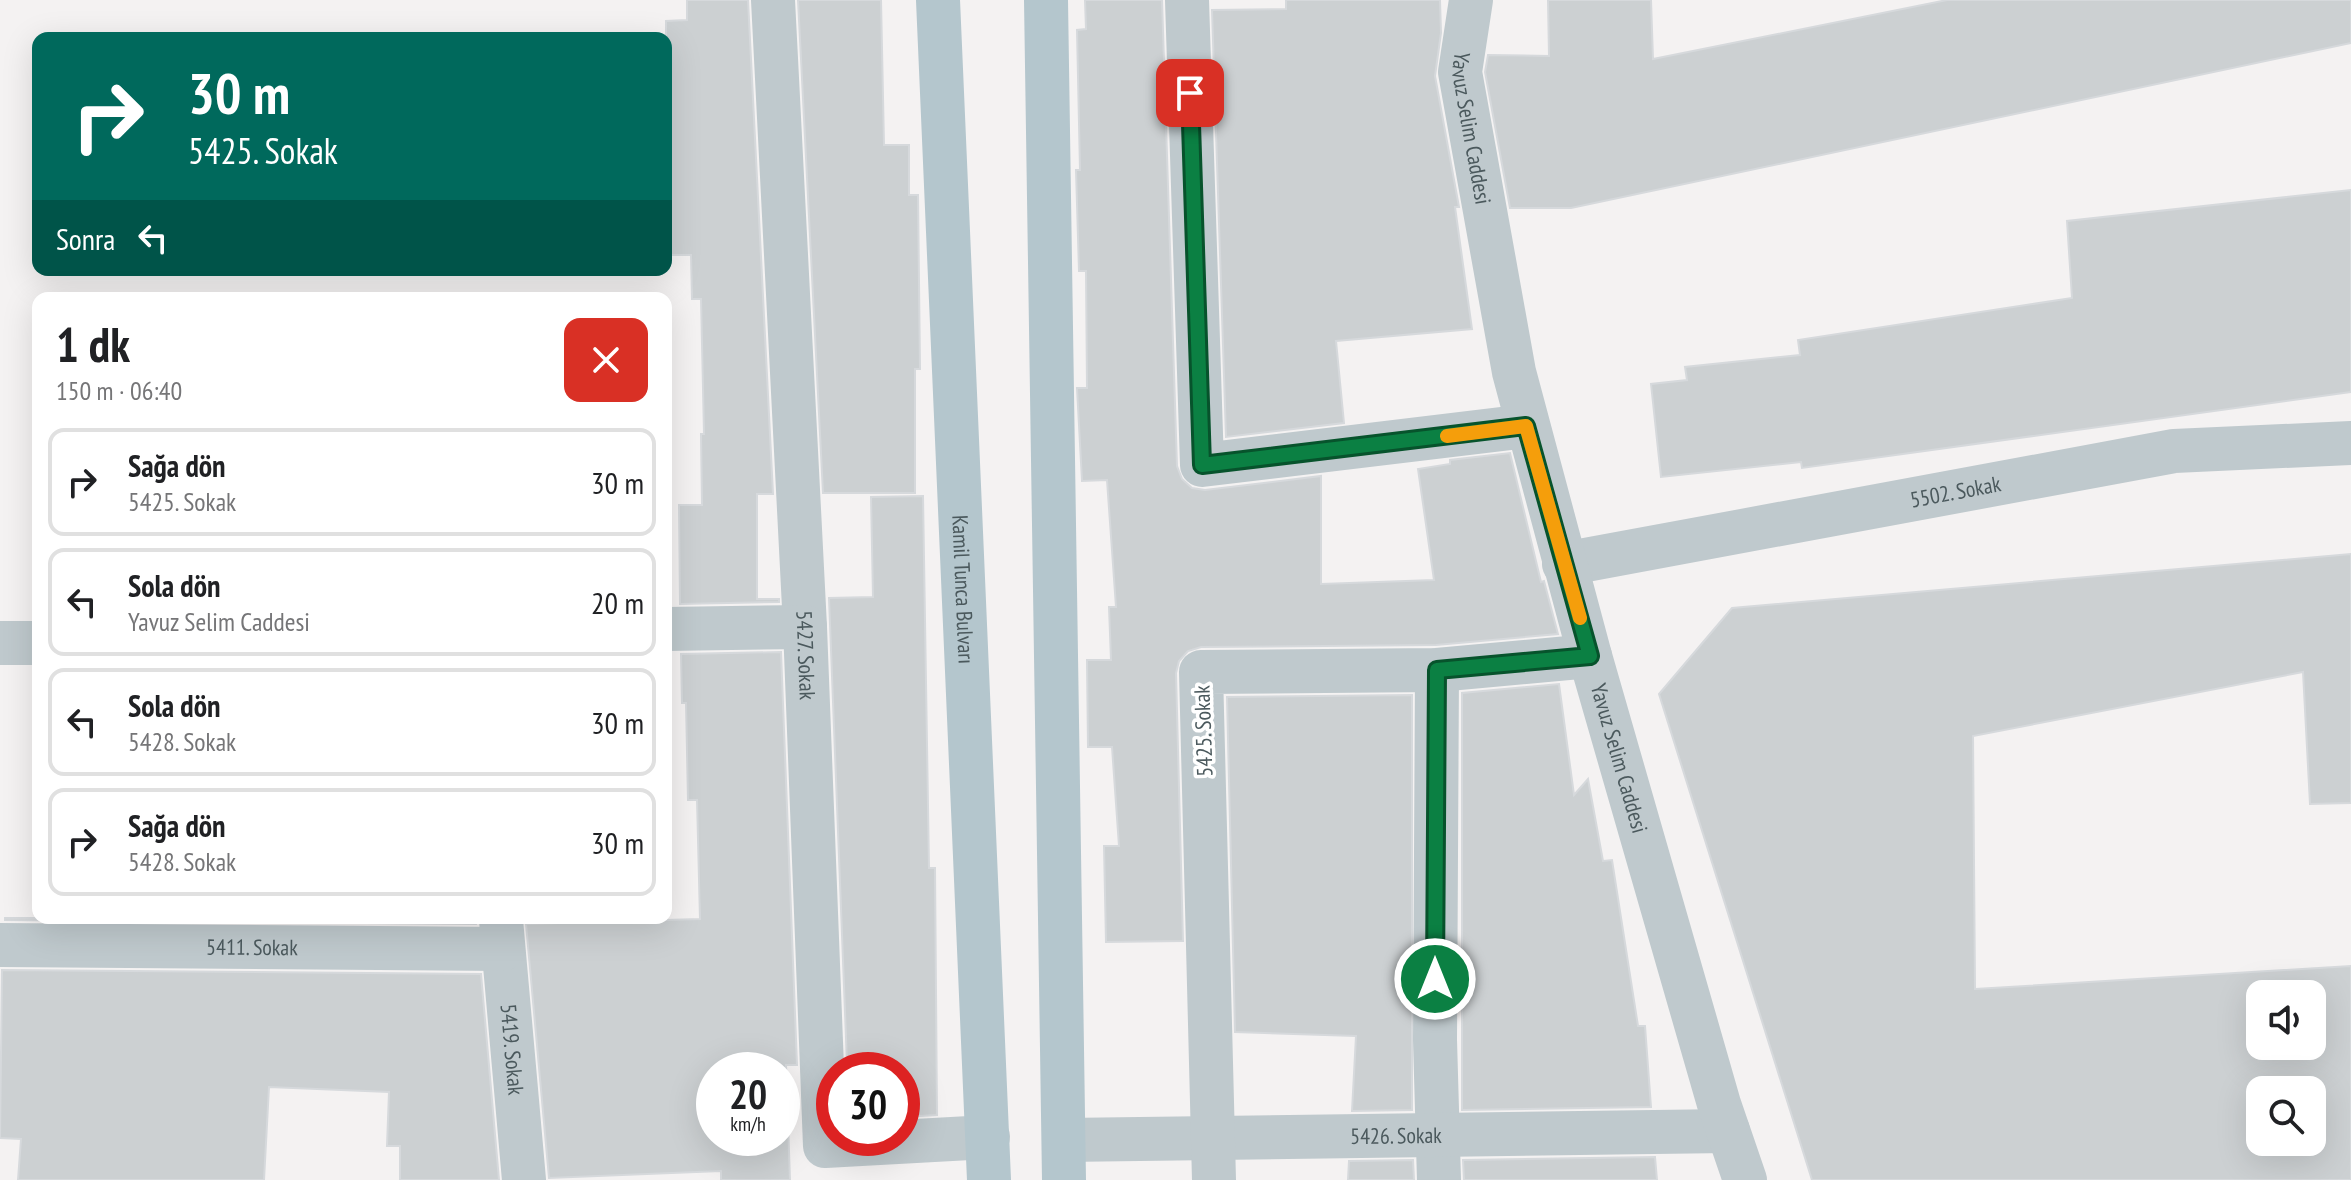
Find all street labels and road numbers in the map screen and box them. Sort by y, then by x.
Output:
street label: Yavuz Selim Caddesi [1446,50,1498,207]
street label: 5502. Sokak [1908,469,2003,514]
street label: Kamil Tunca Bulvarı [946,514,981,665]
street label: 5427. Sokak [790,610,822,701]
street label: Yavuz Selim Caddesi [1585,680,1654,836]
street label: 5425. Sokak [1187,684,1219,777]
street label: 5411. Sokak [206,933,298,961]
street label: 5419. Sokak [494,1003,530,1097]
street label: 5426. Sokak [1350,1121,1442,1150]

